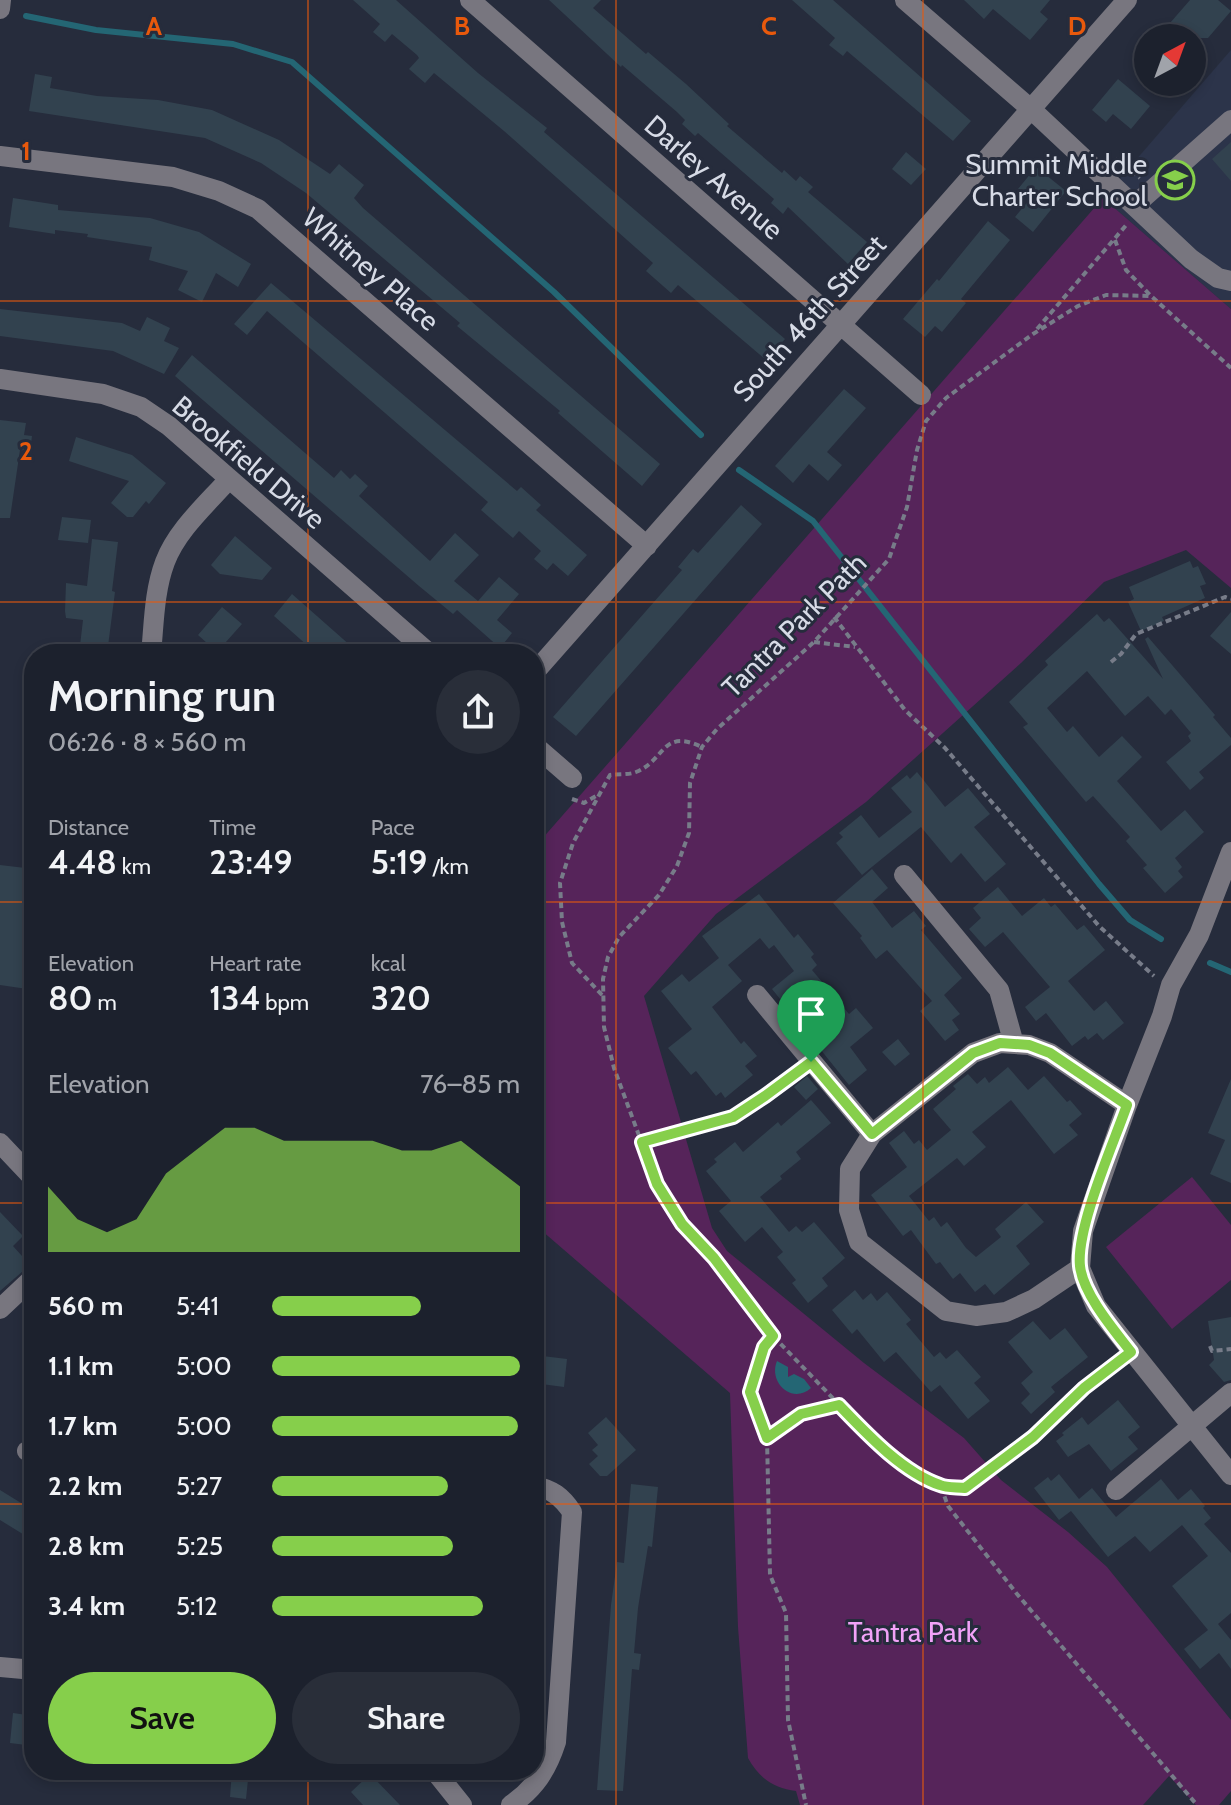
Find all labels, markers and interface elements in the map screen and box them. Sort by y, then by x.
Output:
text: A [146,10,163,42]
text: B [454,10,470,42]
text: C [761,10,777,42]
text: D [1068,10,1086,42]
north arrow [1134,24,1206,96]
map controls [1134,24,1206,96]
street label: Darley Avenue [638,108,790,246]
text: 1 [21,135,31,167]
place label: Summit Middle Charter School [965,147,1147,213]
school or university icon: Summit Middle Charter School [1154,159,1196,201]
street label: Whitney Place [296,200,446,338]
street label: South 46th Street [725,228,893,408]
street label: Brookfield Drive [166,388,332,536]
text: 2 [19,435,33,467]
street label: Tantra Park Path [715,546,873,704]
text: Morning run [48,669,276,722]
button: share [436,670,520,754]
text: 06:26 · 8 × 560 m [48,726,246,758]
text: Distance [48,814,129,841]
text: Time [209,814,256,841]
text: Pace [371,814,415,841]
text: 4.48 [48,841,117,883]
text: 23:49 [209,841,293,883]
text: 5:19 [371,841,428,883]
text: km [117,853,151,880]
text: /km [428,853,469,880]
text: Elevation [48,950,134,977]
text: Heart rate [209,950,301,977]
text: kcal [371,950,406,977]
text: 80 [48,977,92,1019]
text: 134 [209,977,260,1019]
text: 320 [371,977,431,1019]
pin [777,980,845,1062]
text: m [92,989,117,1016]
text: bpm [260,989,309,1016]
icon: arrive [789,992,833,1036]
text: Elevation [48,1068,150,1100]
text: 76–85 m [420,1068,520,1100]
text: 560 m [48,1290,123,1322]
text: 5:41 [176,1290,219,1322]
text: 1.1 km [48,1350,114,1382]
text: 5:00 [176,1350,232,1382]
text: 1.7 km [48,1410,118,1442]
text: 5:00 [176,1410,232,1442]
text: 2.2 km [48,1470,122,1502]
text: 5:27 [176,1470,222,1502]
text: 2.8 km [48,1530,124,1562]
text: 5:25 [176,1530,223,1562]
text: 3.4 km [48,1590,125,1622]
text: 5:12 [176,1590,218,1622]
park label: Tantra Park [848,1615,979,1649]
button: Save [48,1672,276,1764]
button: Share [292,1672,520,1764]

